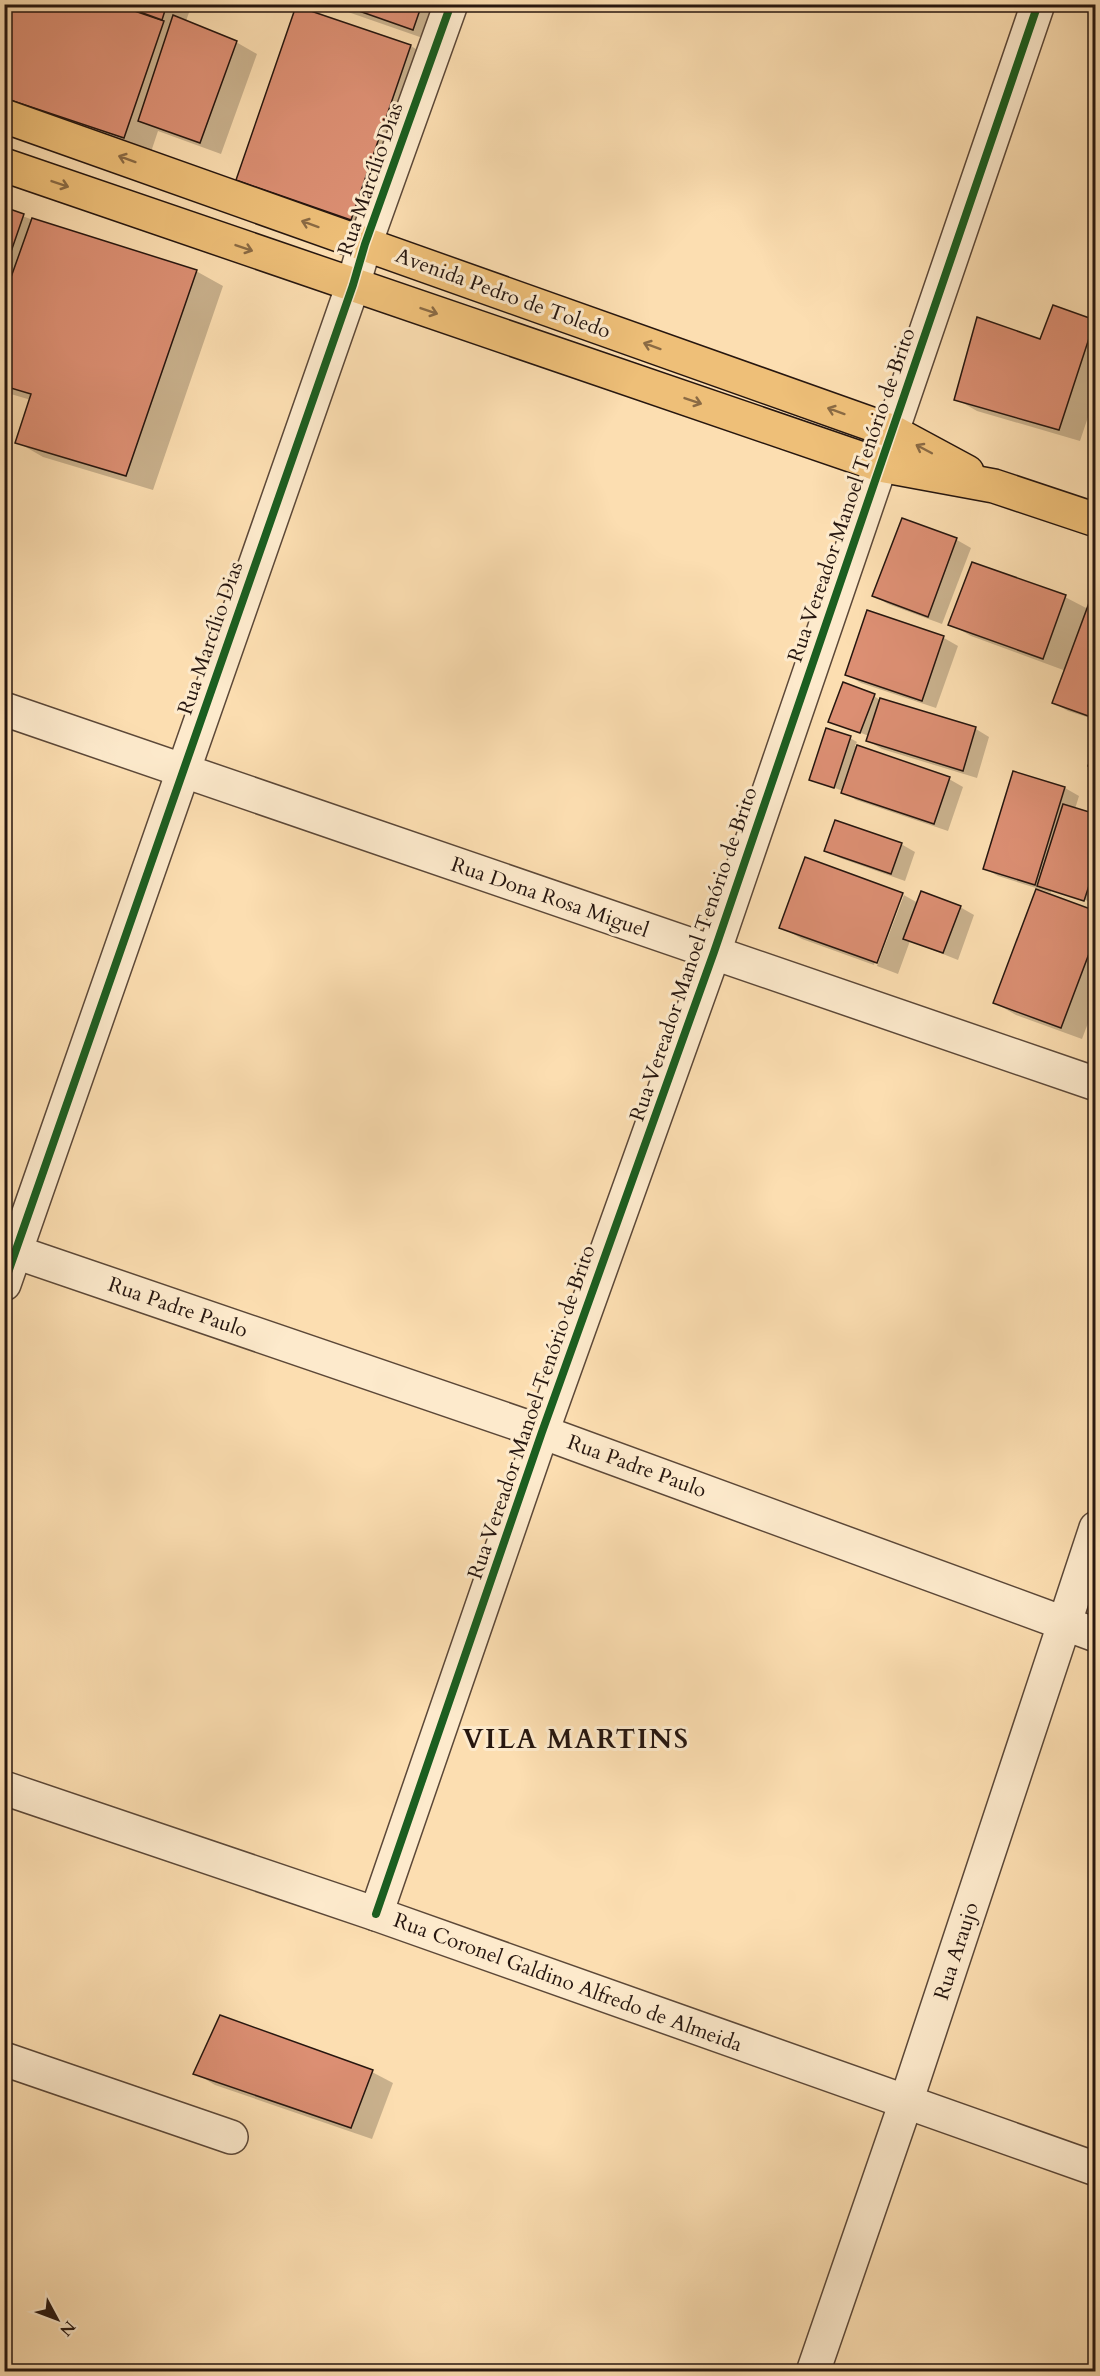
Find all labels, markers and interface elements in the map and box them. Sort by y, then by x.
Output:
street label: Rua Marcílio Dias [331,99,410,260]
one-way arrow [118,153,136,164]
one-way arrow [50,180,69,191]
one-way arrow [301,218,320,229]
street label: Avenida Pedro de Toledo [391,241,615,346]
one-way arrow [234,243,253,254]
one-way arrow [419,306,438,317]
street label: Rua Vereador Manoel Tenório de Brito [781,324,922,666]
one-way arrow [643,340,662,351]
one-way arrow [683,397,702,408]
one-way arrow [827,405,846,416]
one-way arrow [916,443,933,455]
street label: Rua Marcílio Dias [171,558,250,719]
street label: Rua Vereador Manoel Tenório de Brito [623,783,764,1125]
street label: Rua Dona Rosa Miguel [447,850,653,945]
street label: Rua Vereador Manoel Tenório de Brito [461,1241,602,1583]
street label: Rua Padre Paulo [104,1270,252,1345]
street label: Rua Padre Paulo [563,1428,710,1505]
district label: VILA MARTINS [462,1721,690,1758]
street label: Rua Araujo [927,1899,986,2004]
street label: Rua Coronel Galdino Alfredo de Almeida [390,1906,746,2059]
north arrow [27,2289,87,2349]
text: N [55,2316,80,2341]

